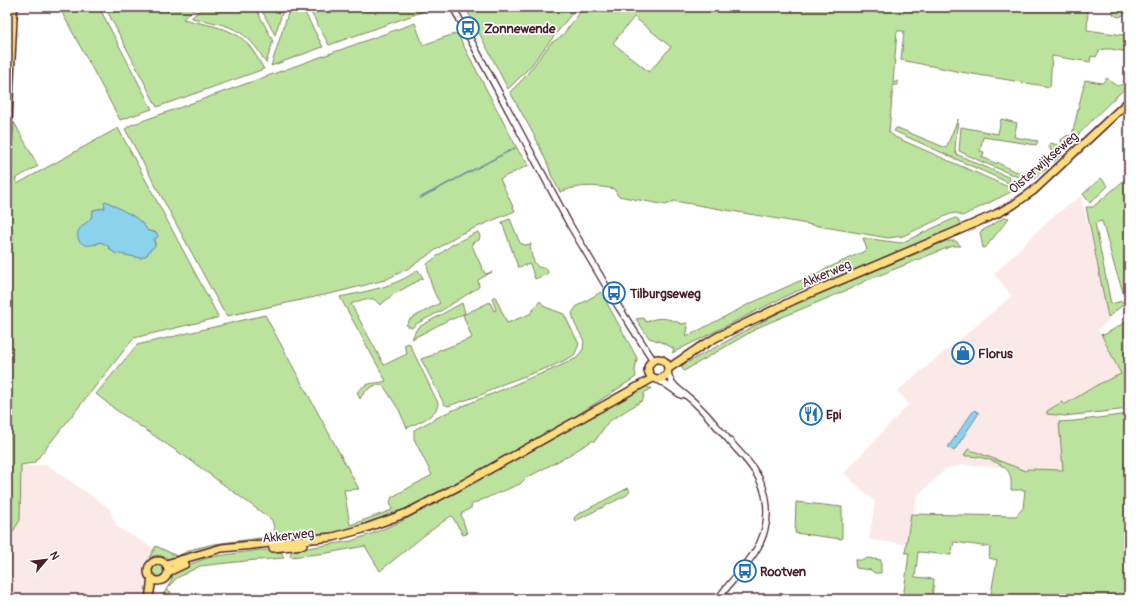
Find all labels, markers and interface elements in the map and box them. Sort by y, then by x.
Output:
bus stop icon: Zonnewende [455,15,481,41]
place label: Zonnewende [484,21,556,37]
street label: Oisterwijkseweg [1006,128,1082,197]
street label: Akkerweg [799,256,854,291]
bus stop icon: Tilburgseweg [601,280,627,306]
place label: Tilburgseweg [629,286,701,302]
shop icon: Florus [950,340,976,366]
place label: Florus [978,346,1013,362]
restaurant icon: Epi [798,401,824,427]
place label: Epi [826,407,842,423]
street label: Akkerweg [261,525,315,547]
north arrow [26,540,66,580]
text: N [47,549,62,562]
bus stop icon: Rootven [732,558,758,584]
place label: Rootven [760,564,807,580]

